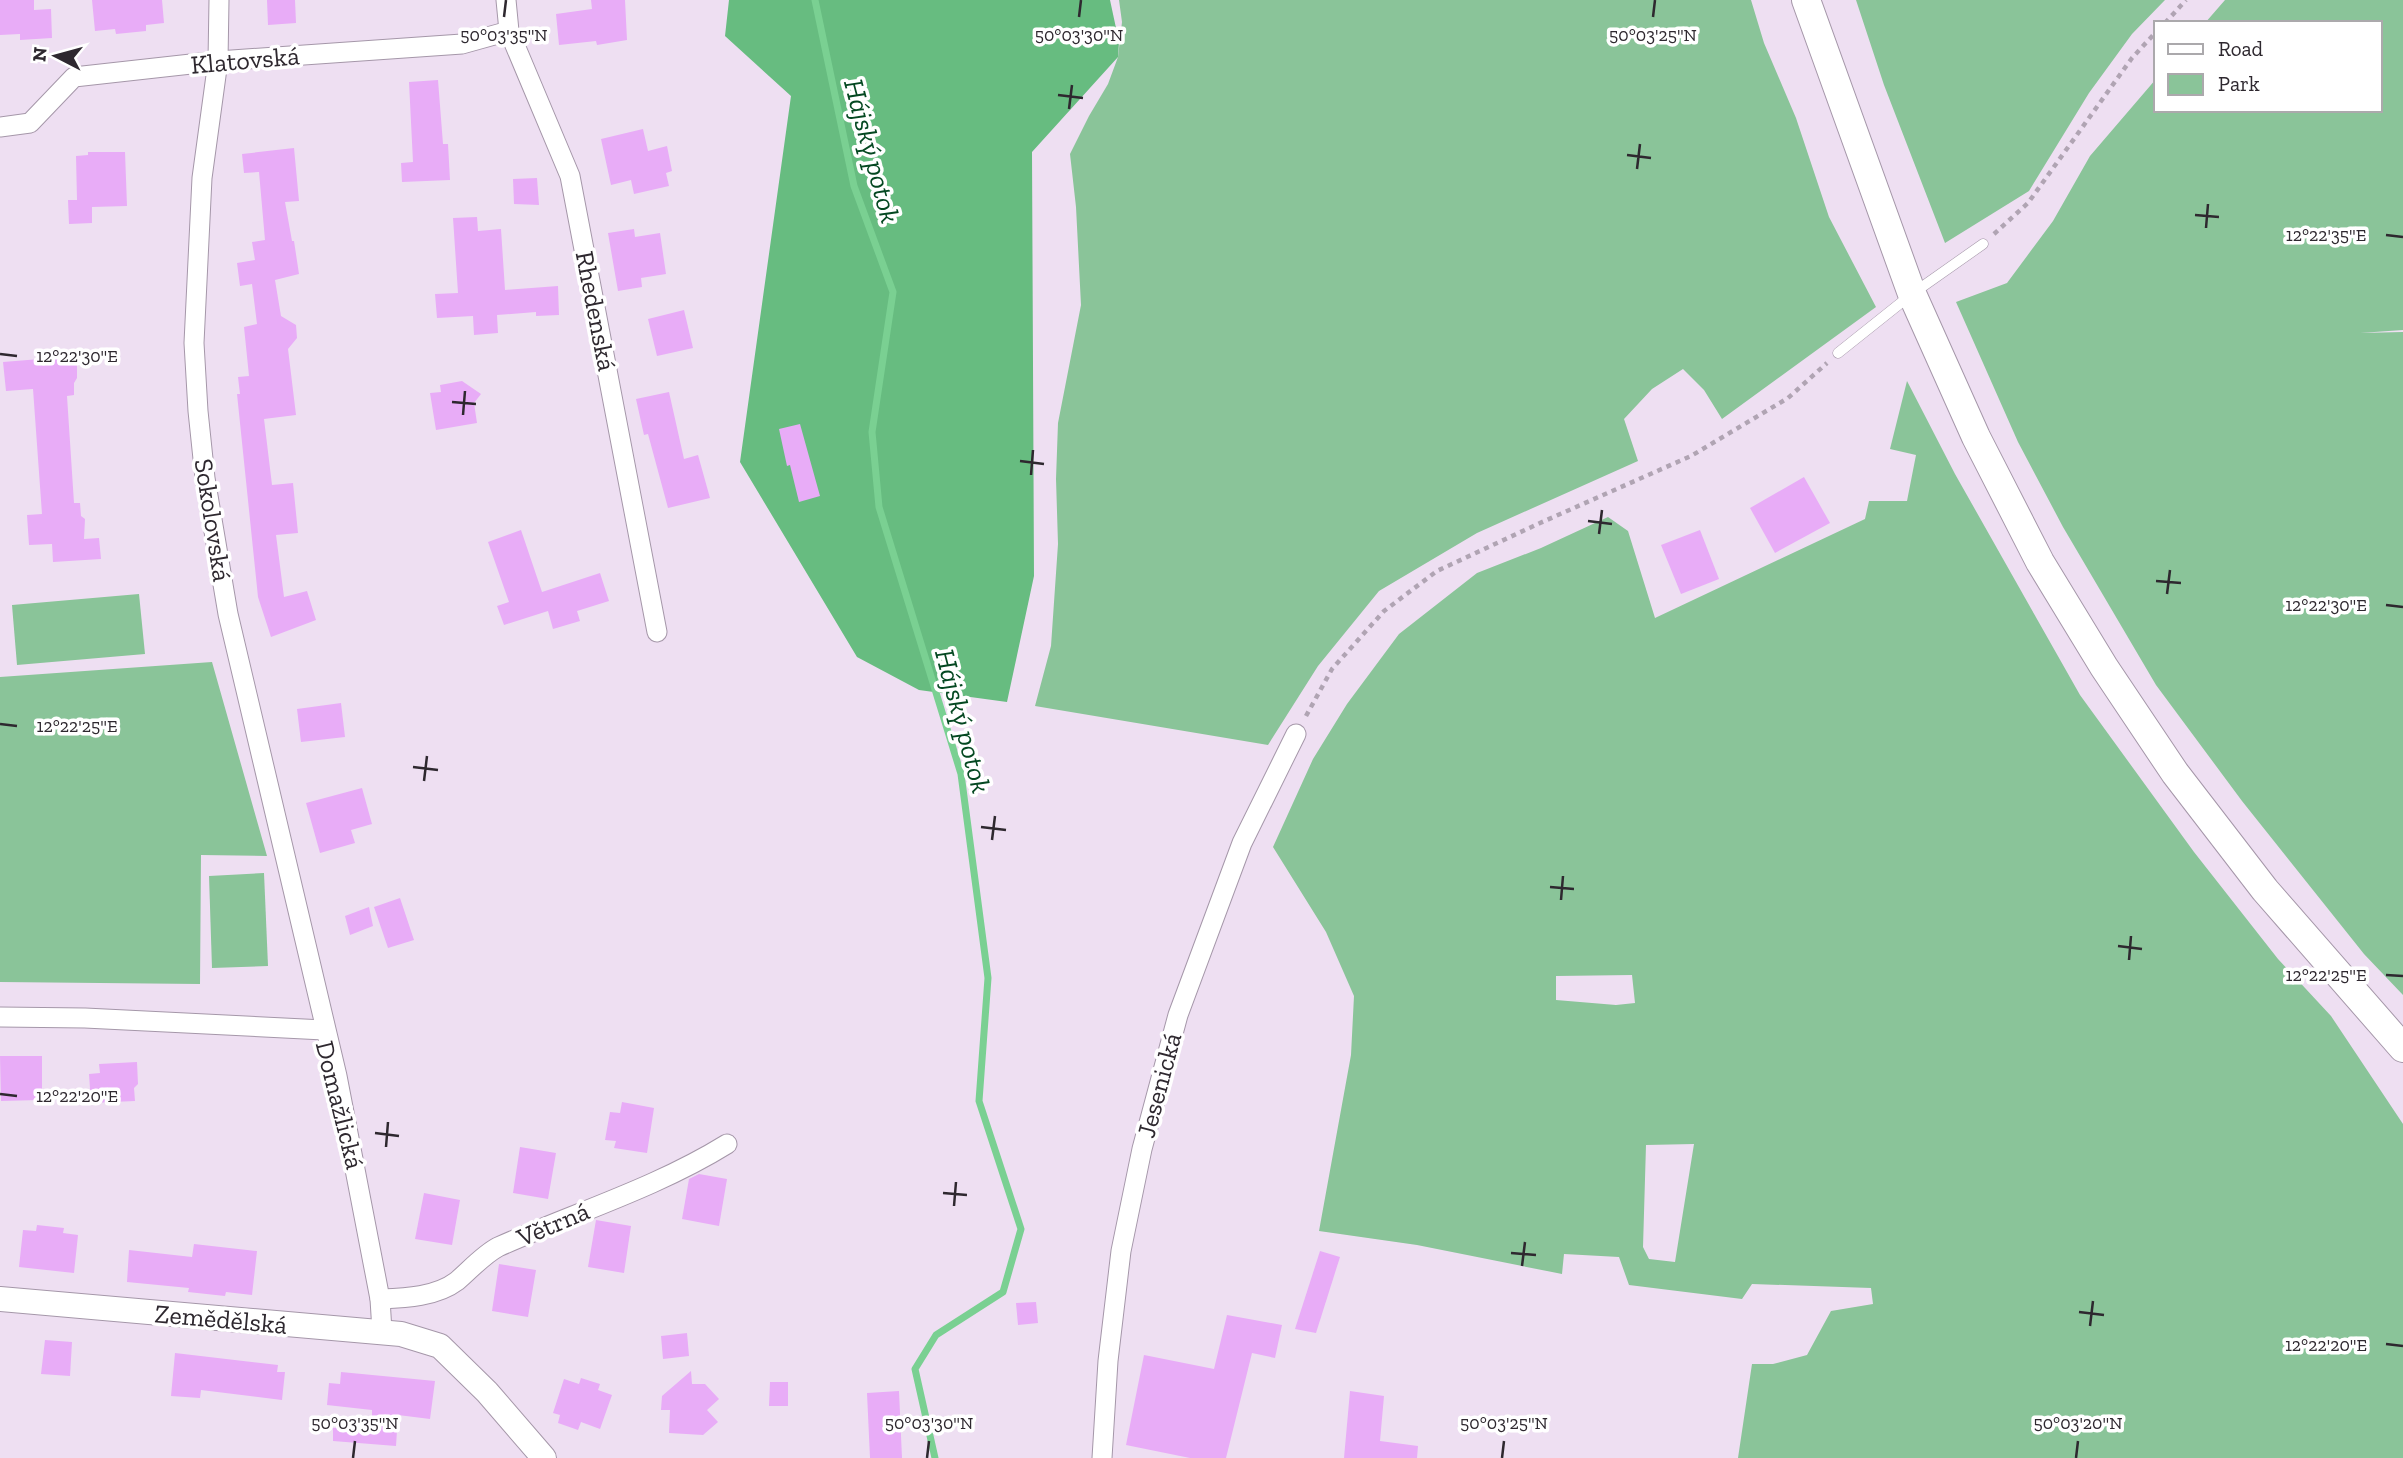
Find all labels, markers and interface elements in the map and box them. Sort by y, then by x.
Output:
north arrow [21,21,91,91]
legend [2154,21,2382,112]
text: 50°03'35"N [460,24,548,46]
text: 50°03'30"N [1035,24,1123,46]
text: 50°03'25"N [1609,24,1697,46]
text: Road [2218,36,2264,61]
street label: Klatovská [189,39,301,81]
text: N [27,46,52,63]
text: Park [2218,71,2260,96]
water label: Hájský potok [837,75,907,227]
text: 12°22'35"E [2286,224,2366,246]
street label: Rhedenská [569,248,623,374]
text: 12°22'30"E [36,345,118,367]
street label: Sokolovská [188,456,239,584]
text: 12°22'30"E [2285,594,2367,616]
water label: Hájský potok [928,645,998,797]
text: 12°22'25"E [36,715,118,737]
text: 12°22'25"E [2285,964,2367,986]
street label: Jesenická [1130,1029,1188,1141]
street label: Domažlická [309,1038,371,1173]
text: 12°22'20"E [36,1085,118,1107]
street label: Větrná [511,1194,594,1254]
street label: Zemědělská [153,1297,289,1341]
text: 12°22'20"E [2285,1334,2367,1356]
text: 50°03'35"N [311,1412,399,1434]
text: 50°03'30"N [885,1412,973,1434]
text: 50°03'25"N [1460,1412,1548,1434]
text: 50°03'20"N [2034,1412,2122,1434]

